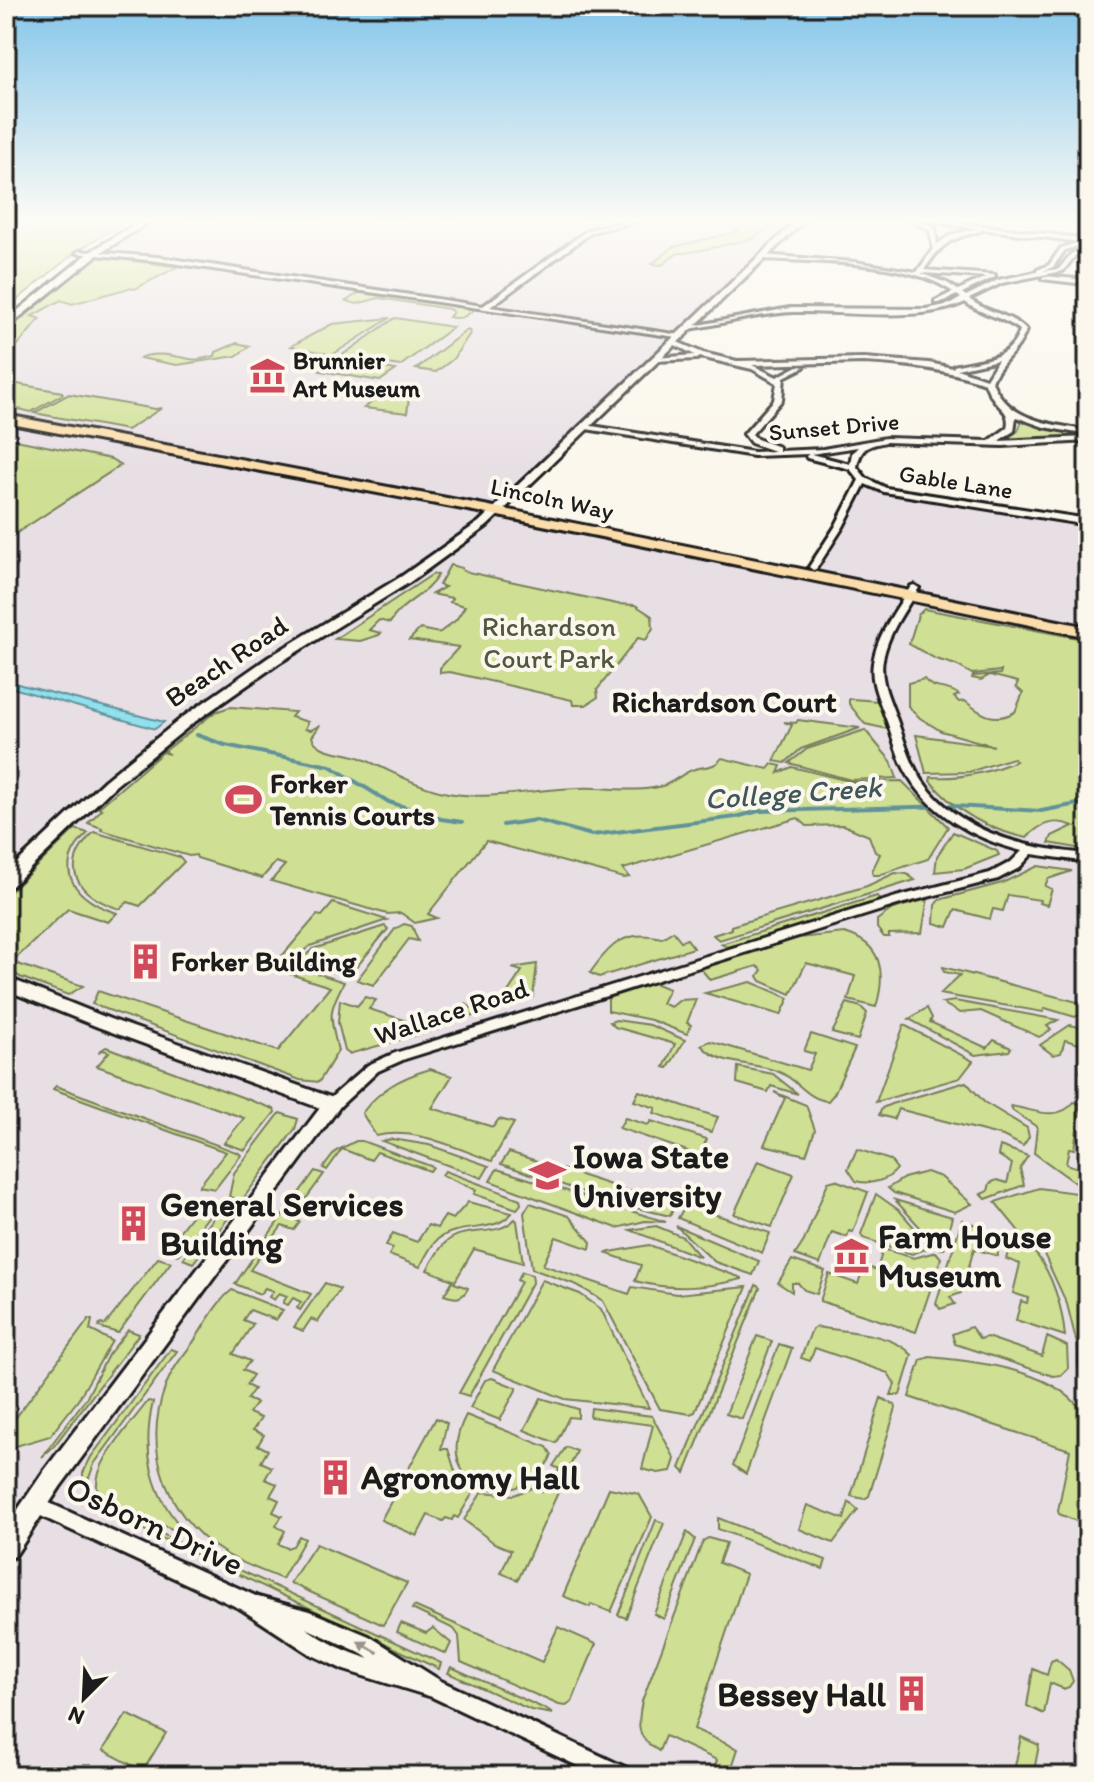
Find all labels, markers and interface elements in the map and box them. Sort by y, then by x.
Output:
place label: Brunnier Art Museum [292,346,421,403]
museum icon: Brunnier Art Museum [248,356,286,394]
street label: Sunset Drive [767,406,900,447]
street label: Gable Lane [897,458,1015,505]
street label: Lincoln Way [488,471,616,526]
street label: Beach Road [158,608,294,714]
park label: Richardson Court Park [482,609,616,675]
district label: Richardson Court [612,683,837,720]
place label: Forker Tennis Courts [269,766,435,832]
water label: College Creek [703,768,884,817]
sports icon: Forker Tennis Courts [225,780,263,818]
building icon: Forker Building [126,942,164,980]
place label: Forker Building [171,944,357,978]
street label: Wallace Road [369,970,533,1052]
place label: Iowa State University [573,1136,729,1216]
school or university icon: Iowa State University [528,1157,566,1195]
place label: General Services Building [160,1184,404,1264]
building icon: General Services Building [115,1205,153,1243]
place label: Farm House Museum [878,1216,1052,1296]
museum icon: Farm House Museum [833,1237,871,1275]
place label: Agronomy Hall [361,1457,580,1498]
building icon: Agronomy Hall [316,1458,354,1496]
street label: Osborn Drive [59,1466,250,1584]
one-way arrow [357,1640,380,1654]
north arrow [44,1658,124,1738]
place label: Bessey Hall [717,1674,886,1715]
building icon: Bessey Hall [893,1675,931,1713]
text: N [64,1700,88,1731]

